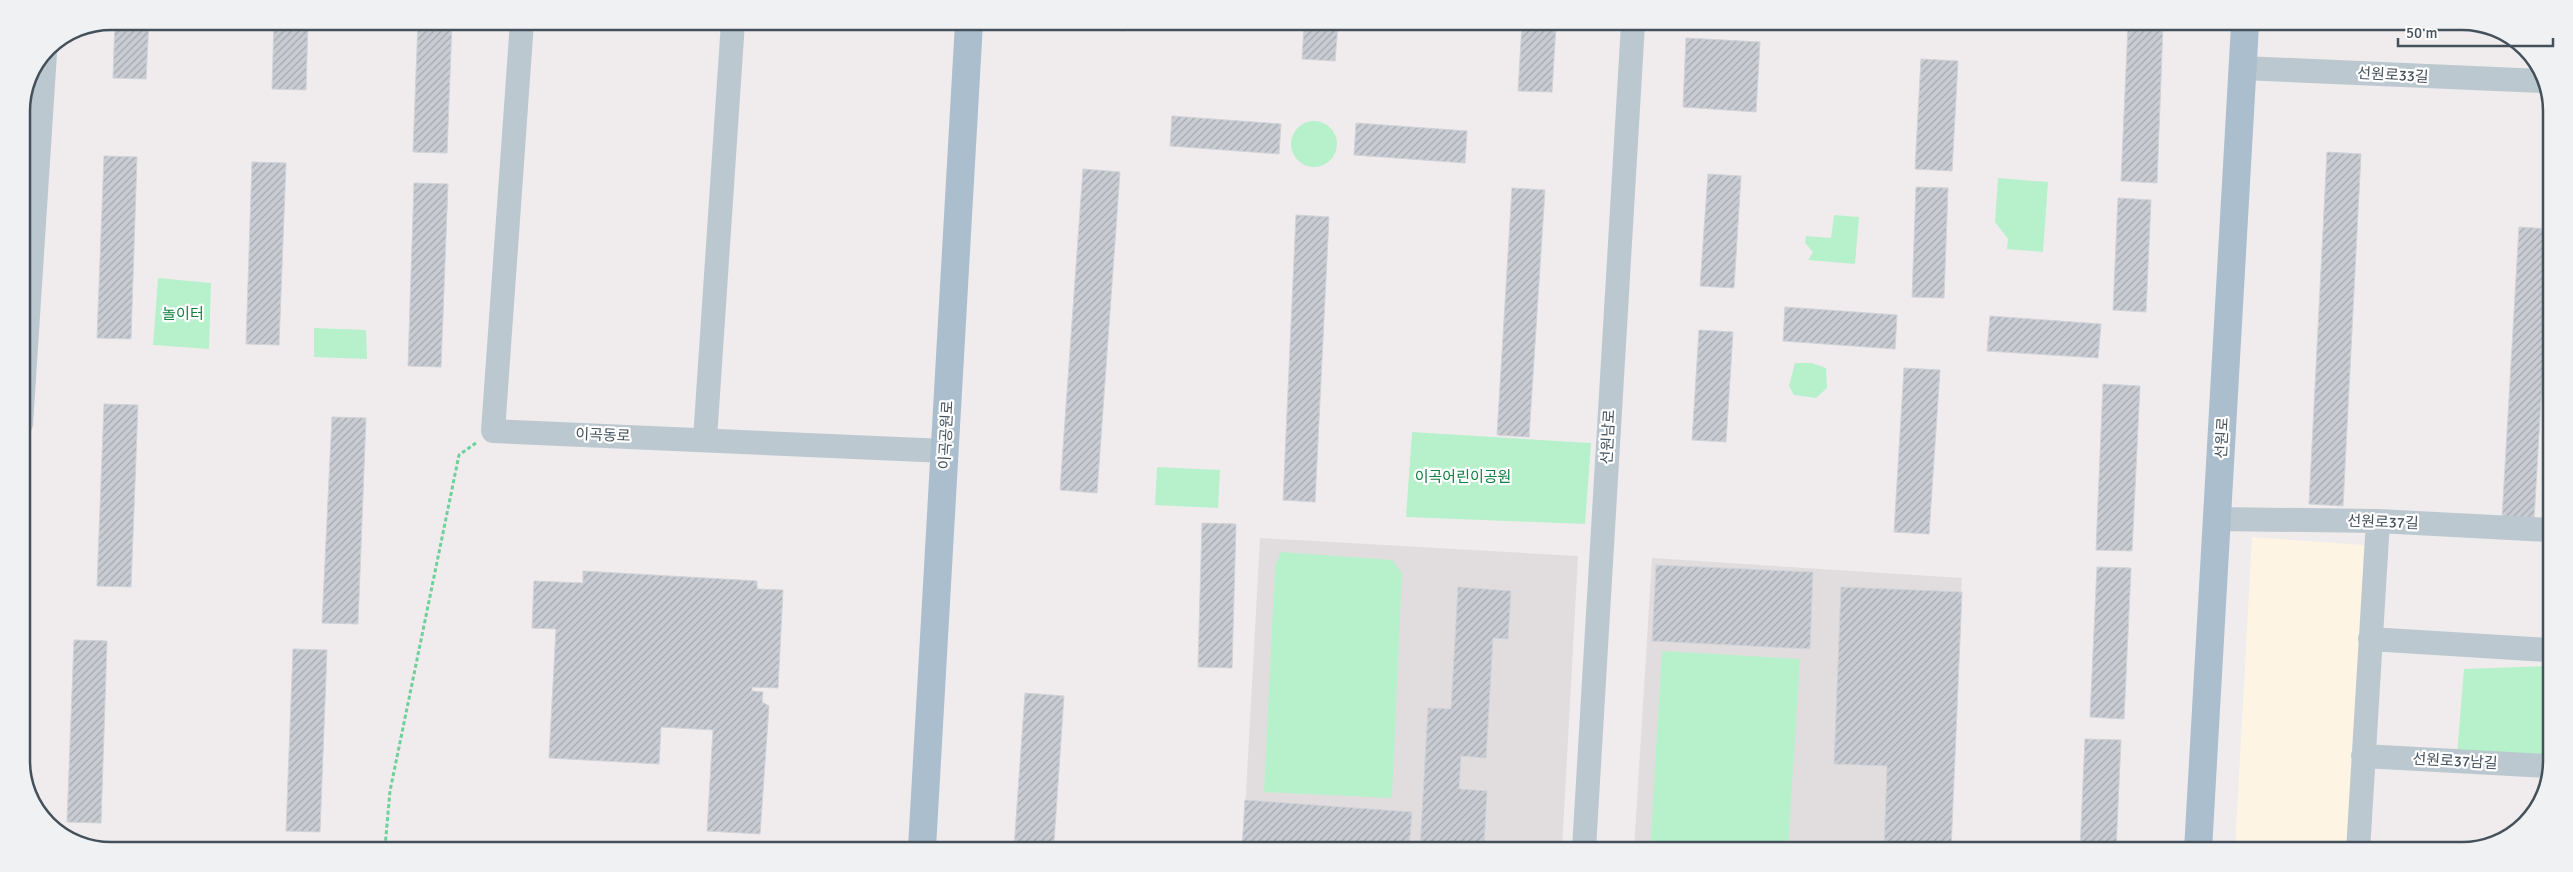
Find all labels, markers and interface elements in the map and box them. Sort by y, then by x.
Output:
scale bar [2398,15,2553,47]
text: 50 m [2406,24,2437,42]
street label: 선원로33길 [2357,64,2429,86]
park label: 놀이터 [162,305,204,323]
street label: 이곡공원로 [935,400,957,470]
street label: 선원남로 [1598,409,1618,465]
street label: 선원로 [2212,417,2232,459]
street label: 이곡동로 [575,425,631,445]
park label: 이곡어린이공원 [1415,468,1511,486]
street label: 선원로37길 [2347,512,2419,532]
street label: 선원로37남길 [2412,750,2498,772]

